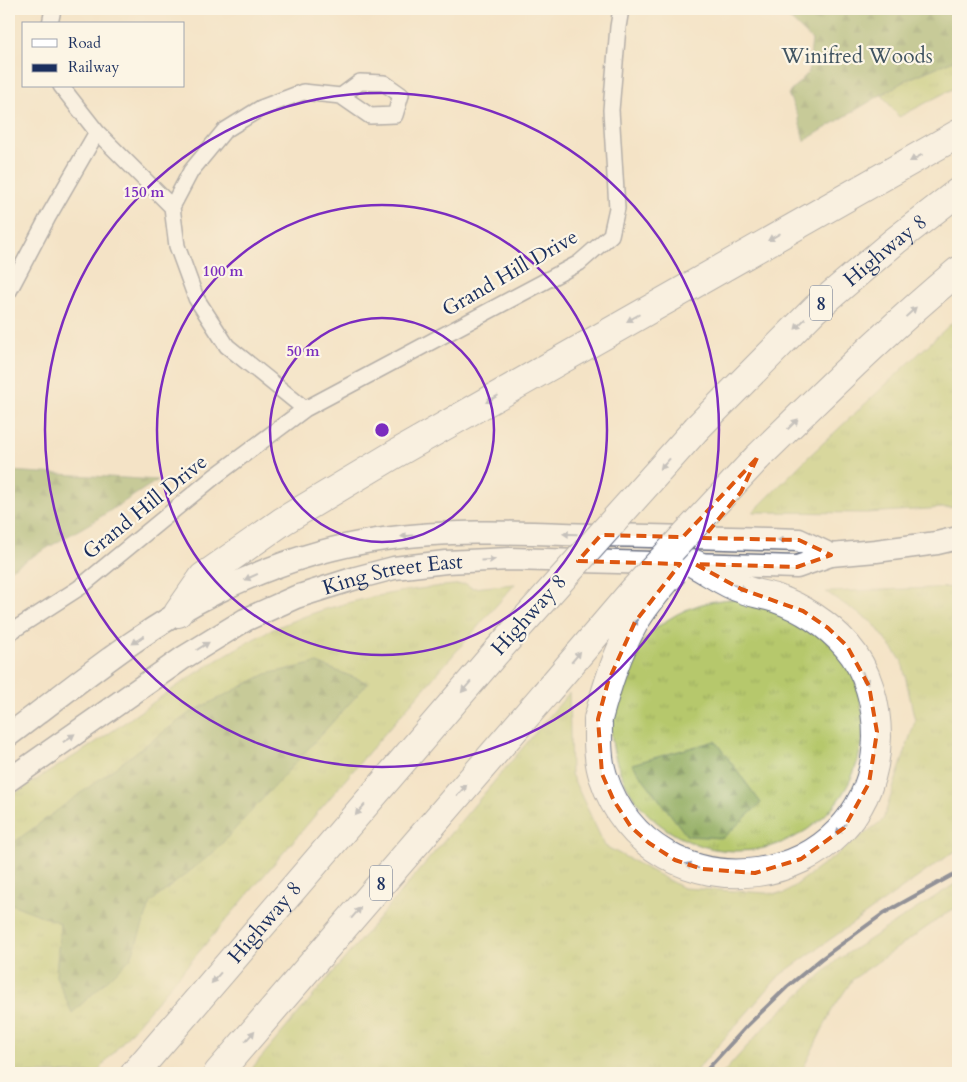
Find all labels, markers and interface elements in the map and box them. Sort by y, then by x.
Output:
legend [22,22,185,88]
text: Road [68,33,101,53]
park label: Winifred Woods [780,42,933,71]
text: Railway [68,57,119,77]
one-way arrow [909,153,922,162]
text: 150 m [124,182,165,202]
street label: Highway 8 [837,207,933,293]
street label: Grand Hill Drive [437,222,583,324]
one-way arrow [767,233,781,242]
text: 100 m [203,261,244,281]
road number: 8 [810,286,832,320]
one-way arrow [904,306,916,318]
one-way arrow [626,314,640,322]
one-way arrow [794,317,806,329]
text: 50 m [286,341,320,361]
one-way arrow [485,394,498,403]
one-way arrow [786,418,798,430]
centre of rings [373,421,391,439]
street label: Grand Hill Drive [77,448,213,566]
one-way arrow [659,458,671,470]
one-way arrow [562,530,578,538]
one-way arrow [400,533,416,541]
one-way arrow [777,536,793,544]
street label: King Street East [319,547,464,602]
one-way arrow [480,555,496,563]
street label: Highway 8 [485,568,573,662]
one-way arrow [244,573,258,581]
one-way arrow [731,582,746,591]
one-way arrow [629,618,638,632]
one-way arrow [131,635,144,644]
one-way arrow [196,641,209,651]
one-way arrow [571,650,582,663]
one-way arrow [862,671,870,685]
one-way arrow [461,681,472,693]
one-way arrow [62,733,75,743]
one-way arrow [456,784,467,796]
one-way arrow [355,804,366,817]
one-way arrow [835,823,847,835]
one-way arrow [684,862,699,870]
road number: 8 [370,866,392,900]
street label: Highway 8 [221,875,308,969]
one-way arrow [350,907,361,919]
one-way arrow [211,972,222,985]
one-way arrow [244,1031,256,1043]

